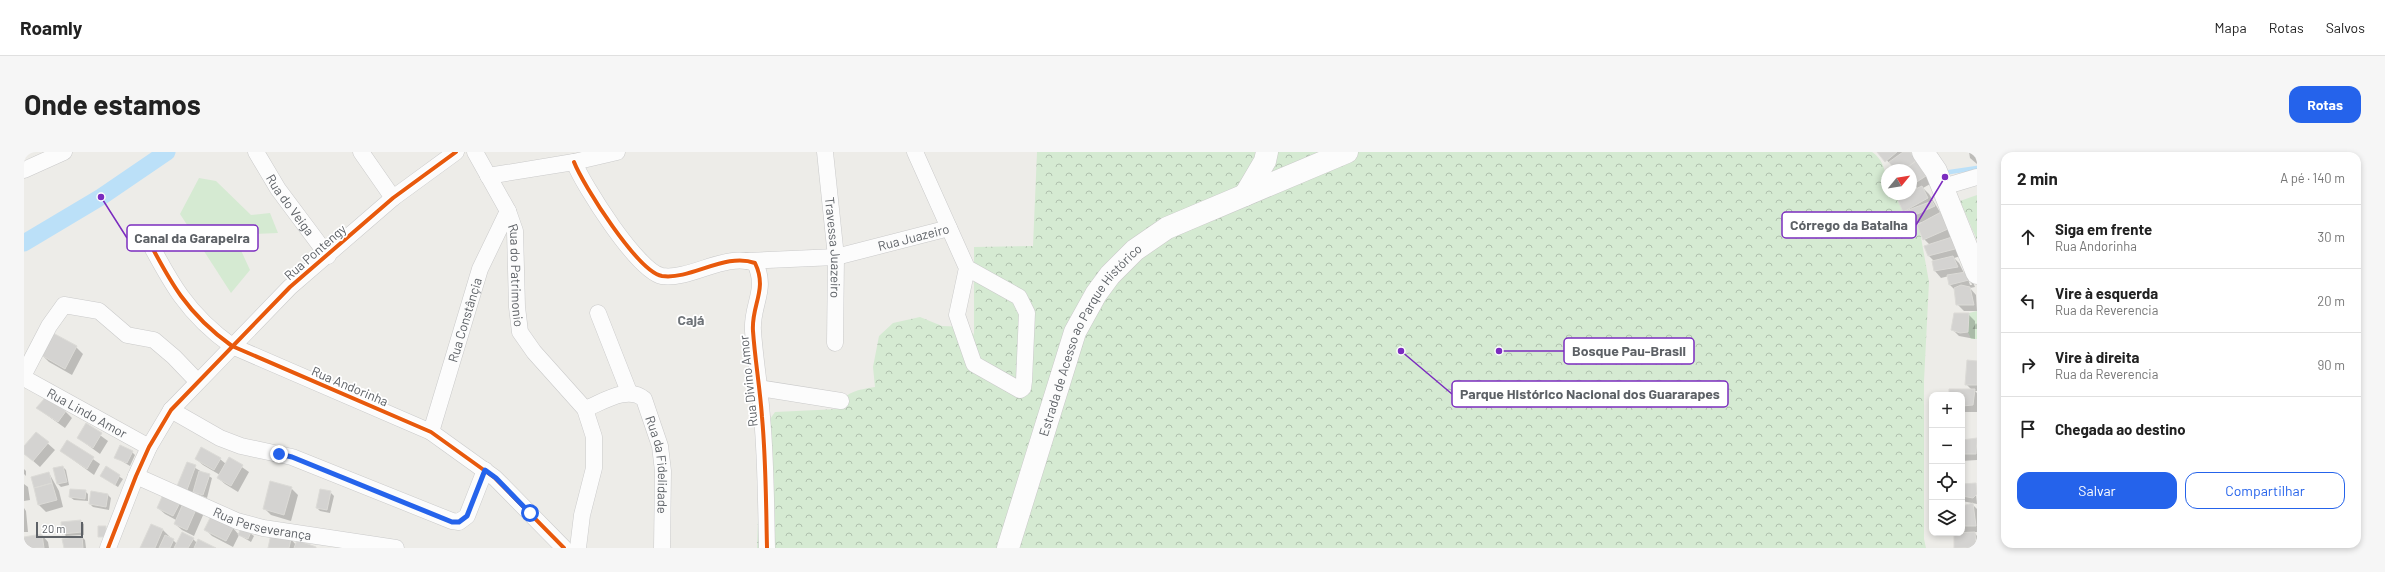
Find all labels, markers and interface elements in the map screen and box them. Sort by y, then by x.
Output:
text: Roamly [20,16,82,39]
text: Mapa [2215,19,2247,36]
text: Rotas [2269,19,2304,36]
text: Salvos [2326,19,2365,36]
button: Rotas [2289,86,2361,123]
text: Onde estamos [24,87,201,121]
north arrow [1881,164,1917,200]
text: 2 min [2017,168,2058,188]
text: A pé · 140 m [2280,170,2345,186]
street label: Rua do Veiga [263,171,318,239]
street label: Travessa Juazeiro [822,196,844,298]
callout: Córrego da Batalha [1782,212,1916,238]
text: Córrego da Batalha [1790,216,1908,233]
street label: Rua Juazeiro [876,220,951,254]
text: Siga em frente [2055,220,2152,238]
street label: Rua Pontengy [281,221,349,283]
street label: Rua do Patrimonio [505,221,527,328]
callout: Canal da Garapeira [127,225,258,251]
icon: ahead [2017,226,2039,248]
text: Canal da Garapeira [134,229,250,246]
text: 30 m [2318,229,2345,245]
text: Rua Andorinha [2055,238,2137,254]
street label: Estrada de Acesso ao Parque Histórico [1035,240,1144,438]
street label: Rua Constânçia [444,276,485,364]
text: Vire à esquerda [2055,284,2158,302]
icon: left [2017,290,2039,312]
text: 20 m [2317,293,2345,309]
text: Rua da Reverencia [2055,302,2158,318]
district label: Cajá [678,311,704,328]
street label: Rua Divino Amor [735,334,761,428]
callout: Bosque Pau-Brasil [1564,338,1694,364]
text: Bosque Pau-Brasil [1572,342,1686,359]
text: Vire à direita [2055,348,2139,366]
icon: right [2017,354,2039,376]
text: 90 m [2318,357,2345,373]
street label: Rua Andorinha [309,363,391,409]
text: Rua da Reverencia [2055,366,2158,382]
callout: Parque Histórico Nacional dos Guararapes [1452,381,1728,407]
street label: Rua Lindo Amor [44,384,130,441]
text: Parque Histórico Nacional dos Guararapes [1460,385,1720,402]
map controls [1929,392,1965,536]
button: + [1929,392,1965,428]
street label: Rua da Fidelidade [642,414,671,514]
icon: arrive [2017,418,2039,440]
text: Chegada ao destino [2055,420,2186,438]
button: − [1929,428,1965,464]
route end [270,445,288,463]
button: locate [1929,464,1965,500]
button: Salvar [2017,472,2177,509]
button: Compartilhar [2185,472,2345,509]
button: layers [1929,500,1965,536]
street label: Rua Perseverança [211,503,313,543]
route start [521,504,539,522]
scale bar [36,520,83,539]
text: 20 m [42,522,65,535]

